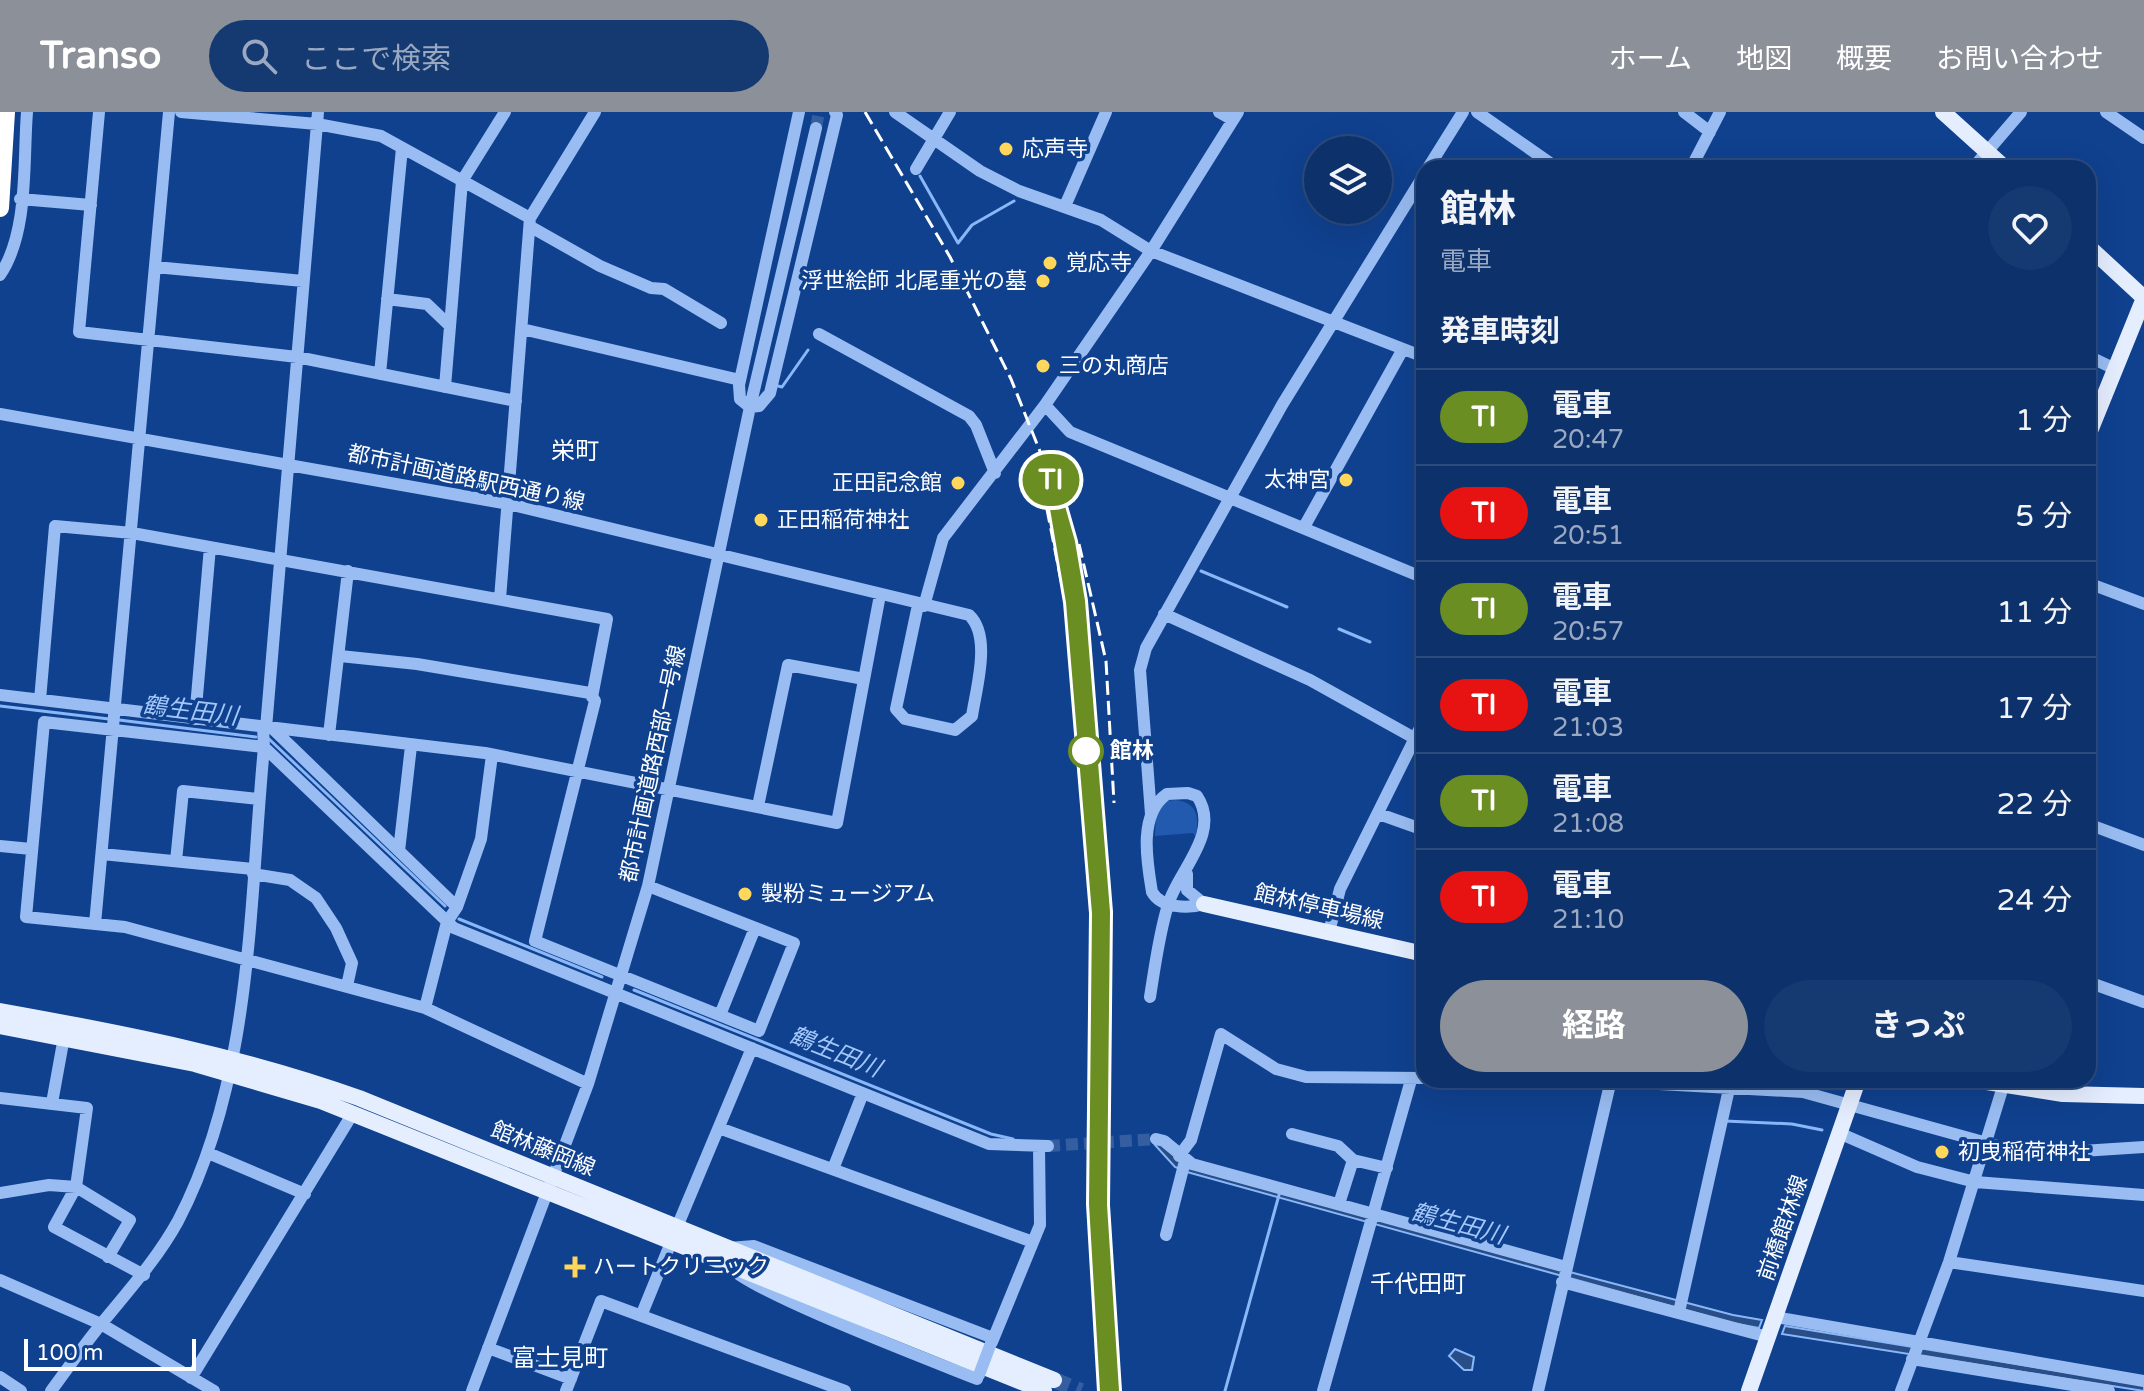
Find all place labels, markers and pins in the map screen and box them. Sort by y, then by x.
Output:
place label: 応声寺 [1022,136,1088,162]
marker: 応声寺 [997,140,1015,158]
place label: 覚応寺 [1066,250,1132,276]
marker: 覚応寺 [1041,254,1059,272]
place label: 浮世絵師 北尾重光の墓 [801,268,1027,294]
marker: 浮世絵師 北尾重光の墓 [1034,272,1052,290]
place label: 三の丸商店 [1059,353,1169,379]
marker: 三の丸商店 [1034,357,1052,375]
place label: 太神宮 [1264,467,1330,493]
place label: 正田記念館 [832,470,942,496]
marker: 太神宮 [1337,471,1355,489]
marker: 正田記念館 [949,474,967,492]
place label: 正田稲荷神社 [777,507,909,533]
marker: 正田稲荷神社 [752,511,770,529]
marker: 館林 [1069,734,1103,768]
place label: 館林 [1110,738,1154,764]
place label: 製粉ミュージアム [761,881,935,907]
marker: 製粉ミュージアム [736,885,754,903]
place label: 初曳稲荷神社 [1958,1139,2090,1165]
marker: 初曳稲荷神社 [1933,1143,1951,1161]
place label: ハートクリニック [593,1254,769,1280]
marker: ハートクリニック [564,1256,586,1278]

